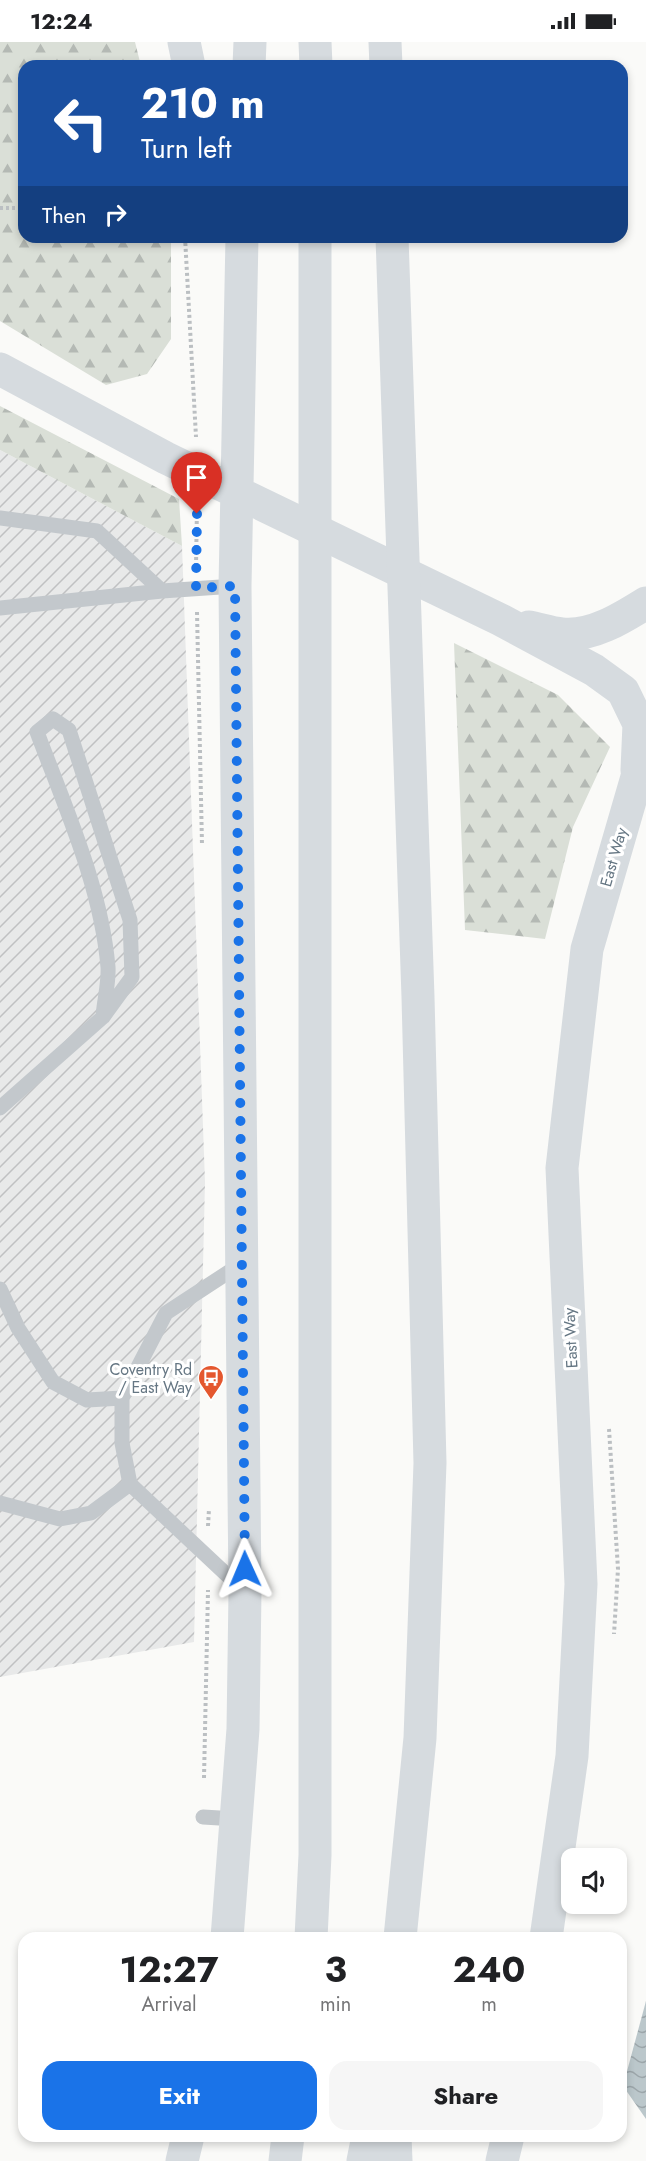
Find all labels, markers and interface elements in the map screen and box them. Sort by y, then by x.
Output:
text: 12:24 [30,5,93,37]
text: 210 m [141,73,265,134]
icon: left [42,84,120,162]
text: Turn left [141,129,231,168]
icon: right [99,198,132,231]
text: Then [42,199,87,231]
pin [171,452,222,514]
icon: arrive [180,461,213,494]
street label: East Way [594,824,633,889]
street label: East Way [557,1306,584,1369]
place label: Coventry Rd / East Way [109,1358,193,1399]
bus stop icon: Coventry Rd / East Way [196,1363,226,1401]
position arrow [213,1537,277,1601]
map controls [561,1848,627,1914]
button: sound [561,1848,627,1914]
text: 12:27 [120,1943,218,1995]
text: 3 [324,1943,347,1995]
text: 240 [453,1943,525,1995]
text: Arrival [141,1990,197,2019]
text: min [320,1990,351,2019]
text: m [481,1990,497,2019]
button: Exit [42,2061,317,2130]
button: Share [329,2061,603,2130]

